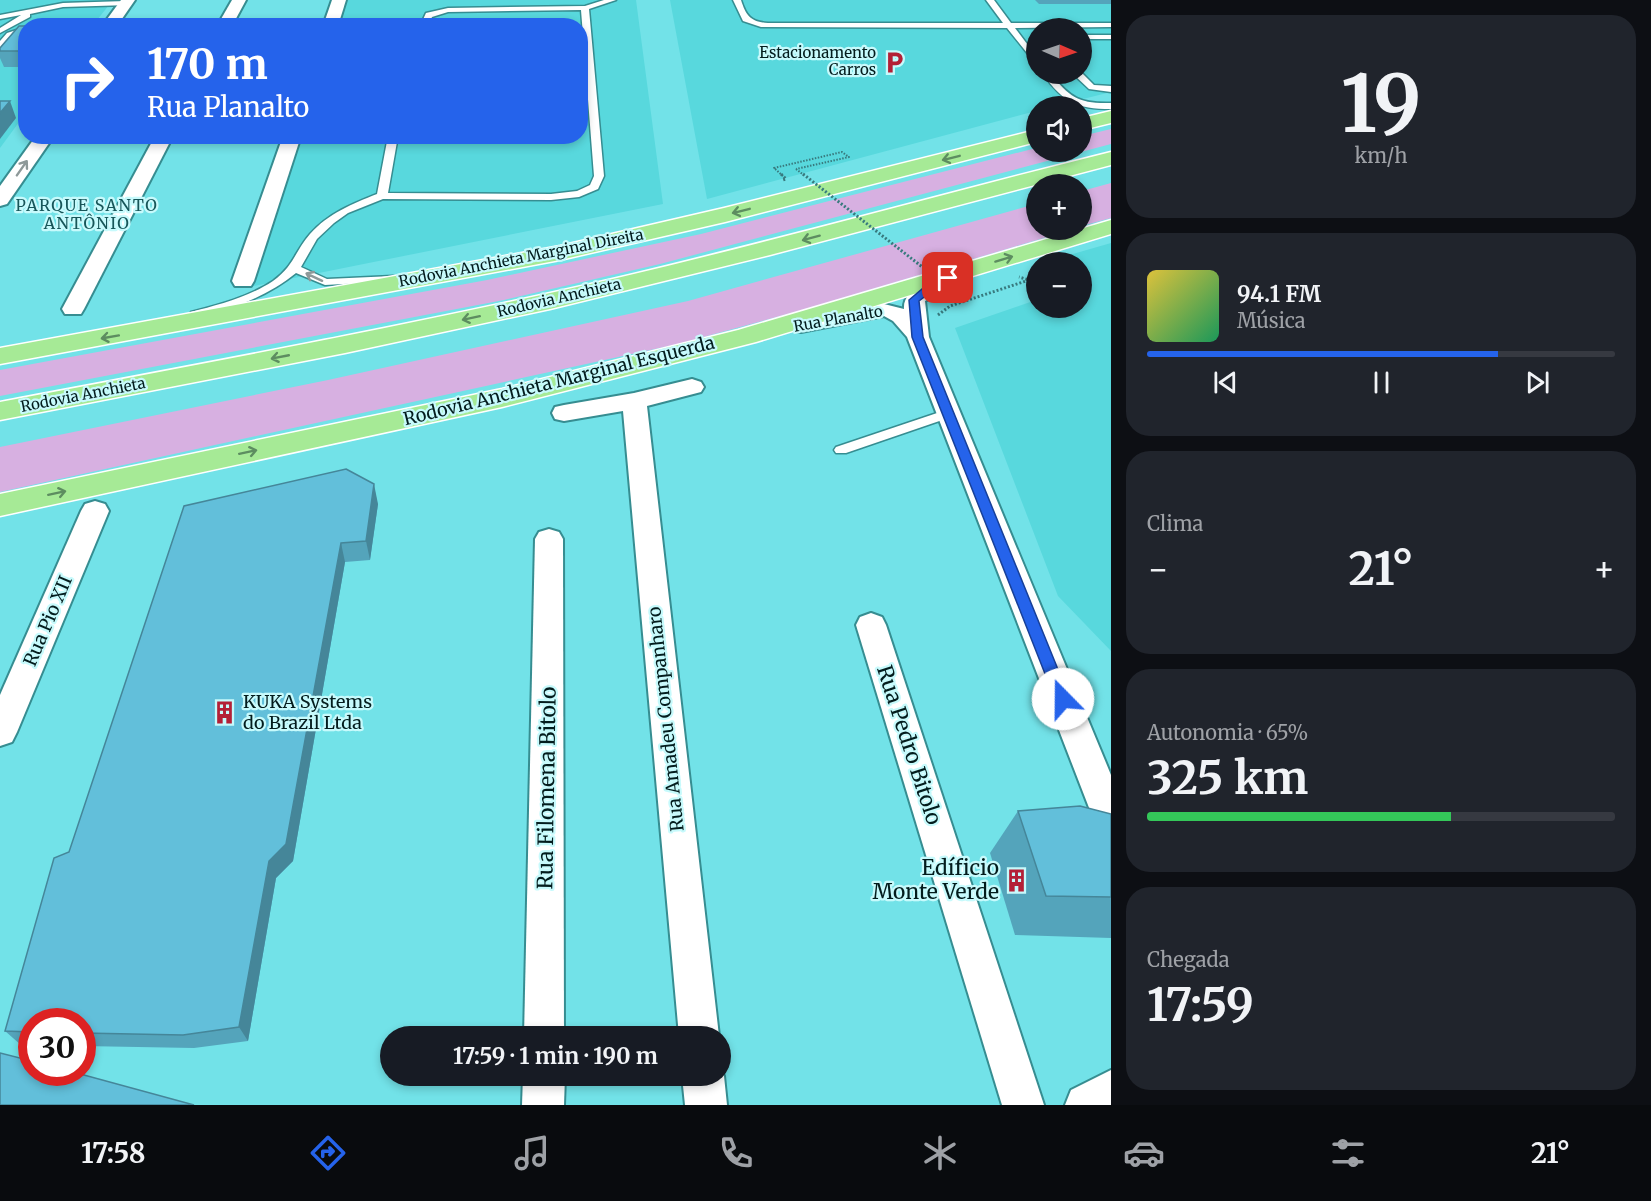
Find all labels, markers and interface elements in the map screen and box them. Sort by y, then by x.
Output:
north arrow [1026,18,1092,84]
map controls [1026,18,1092,318]
text: 170 m [147,38,268,90]
icon: right [48,42,126,120]
place label: Estacionamento Carros [759,43,876,79]
parking icon: Estacionamento Carros [881,49,907,75]
text: 19 [1341,55,1421,153]
text: Rua Planalto [147,90,309,124]
button: sound [1026,96,1092,162]
text: km/h [1355,143,1407,168]
one-way arrow [941,152,960,164]
one-way arrow [16,161,29,177]
button: + [1026,174,1092,240]
district label: PARQUE SANTO ANTÔNIO [16,195,158,233]
one-way arrow [732,206,751,217]
street label: Rodovia Anchieta Marginal Direita [397,224,645,291]
one-way arrow [802,233,821,245]
pin [922,252,973,303]
button: − [1026,252,1092,318]
one-way arrow [994,253,1013,264]
icon: arrive [931,261,964,294]
one-way arrow [305,271,323,283]
street label: Rodovia Anchieta [495,274,623,321]
text: 94.1 FM [1237,280,1321,308]
street label: Rua Planalto [792,301,884,336]
text: Música [1237,308,1306,333]
one-way arrow [462,313,482,324]
street label: Rodovia Anchieta Marginal Esquerda [401,331,717,430]
one-way arrow [101,332,120,343]
one-way arrow [271,352,291,363]
icon: previous [1209,366,1242,399]
icon: pause [1365,366,1398,399]
icon: next [1521,366,1554,399]
street label: Rodovia Anchieta [19,373,147,416]
one-way arrow [238,446,257,457]
one-way arrow [47,487,66,498]
text: Clima [1147,511,1203,536]
text: 21° [1348,541,1414,597]
text: − [1147,549,1169,590]
text: + [1593,549,1615,590]
street label: Rua Pio XII [18,572,77,669]
street label: Rua Amadeu Companharo [642,606,689,833]
street label: Rua Pedro Bitolo [871,662,948,828]
position arrow [1031,667,1095,731]
street label: Rua Filomena Bitolo [531,686,562,890]
place label: KUKA Systems do Brazil Ltda [243,690,372,734]
building icon: KUKA Systems do Brazil Ltda [212,699,238,725]
text: Autonomia · 65% [1147,720,1308,745]
text: 325 km [1147,750,1308,806]
place label: Edíficio Monte Verde [872,854,999,905]
building icon: Edíficio Monte Verde [1004,867,1030,893]
text: Chegada [1147,947,1230,972]
text: 17:59 [1147,977,1254,1033]
speed limit sign: 30 [18,1008,96,1086]
text: 17:59 · 1 min · 190 m [453,1042,658,1070]
icon: directions [307,1132,349,1174]
icon: music [511,1132,553,1174]
icon: phone [715,1132,757,1174]
icon: climate [919,1132,961,1174]
icon: car [1123,1132,1165,1174]
icon: filters [1327,1132,1369,1174]
text: 17:58 [81,1136,145,1170]
text: 21° [1531,1136,1570,1170]

